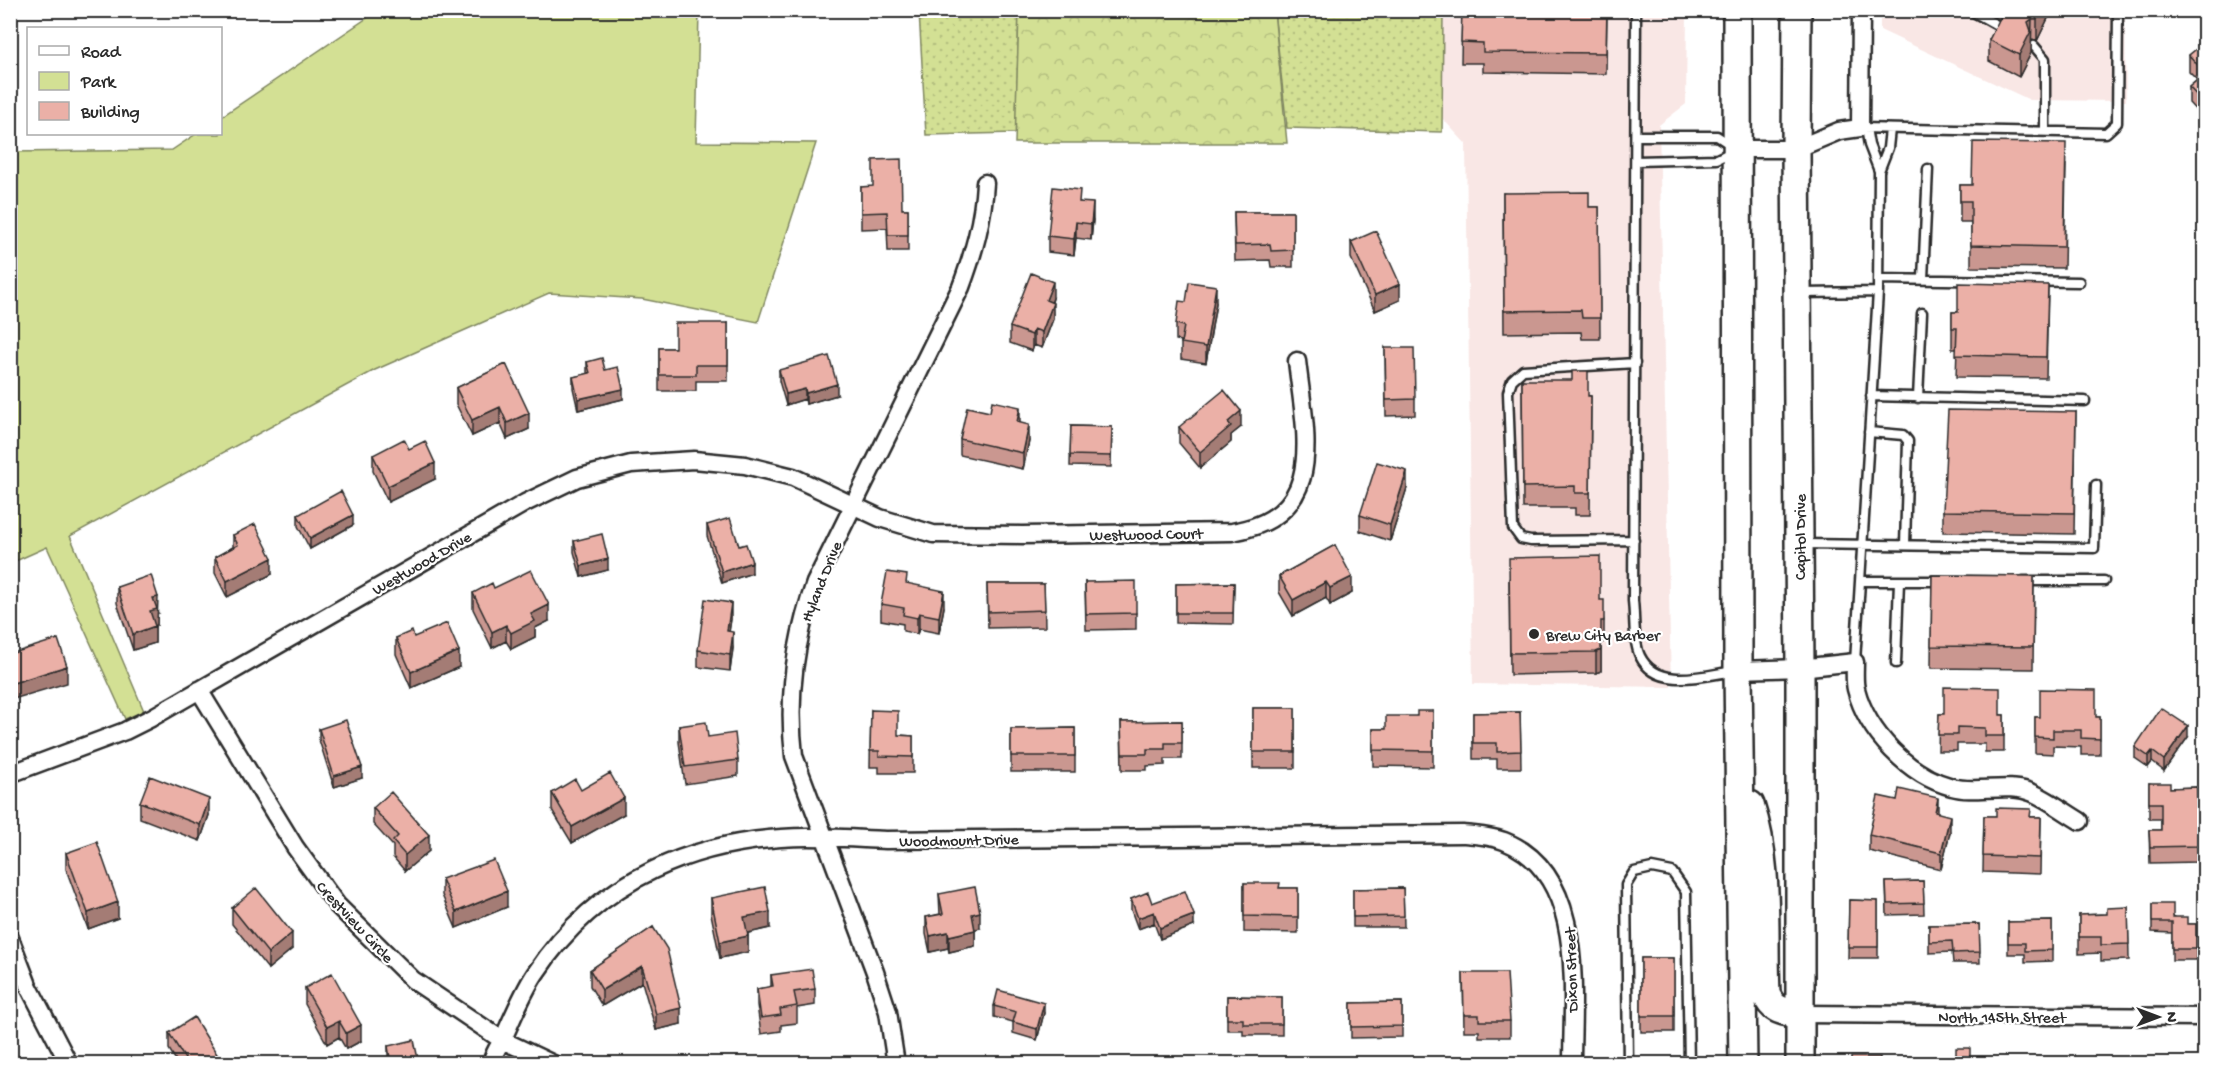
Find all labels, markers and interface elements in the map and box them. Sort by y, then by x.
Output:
legend [27,27,222,135]
text: Road [81,43,122,64]
text: Park [80,73,117,94]
text: Building [80,103,140,124]
street label: Capitol Drive [1793,493,1812,580]
street label: Westwood Court [1089,526,1204,547]
street label: Westwood Drive [370,529,476,601]
street label: Hyland Drive [799,539,848,625]
marker: Brew City Barber [1527,627,1541,641]
place label: Brew City Barber [1545,628,1661,647]
street label: Woodmount Drive [899,832,1020,853]
street label: Crestview Circle [311,879,397,969]
street label: Dixon Street [1562,926,1585,1014]
north arrow [2128,987,2188,1047]
street label: North 145th Street [1938,1010,2067,1029]
text: N [2160,1012,2179,1023]

